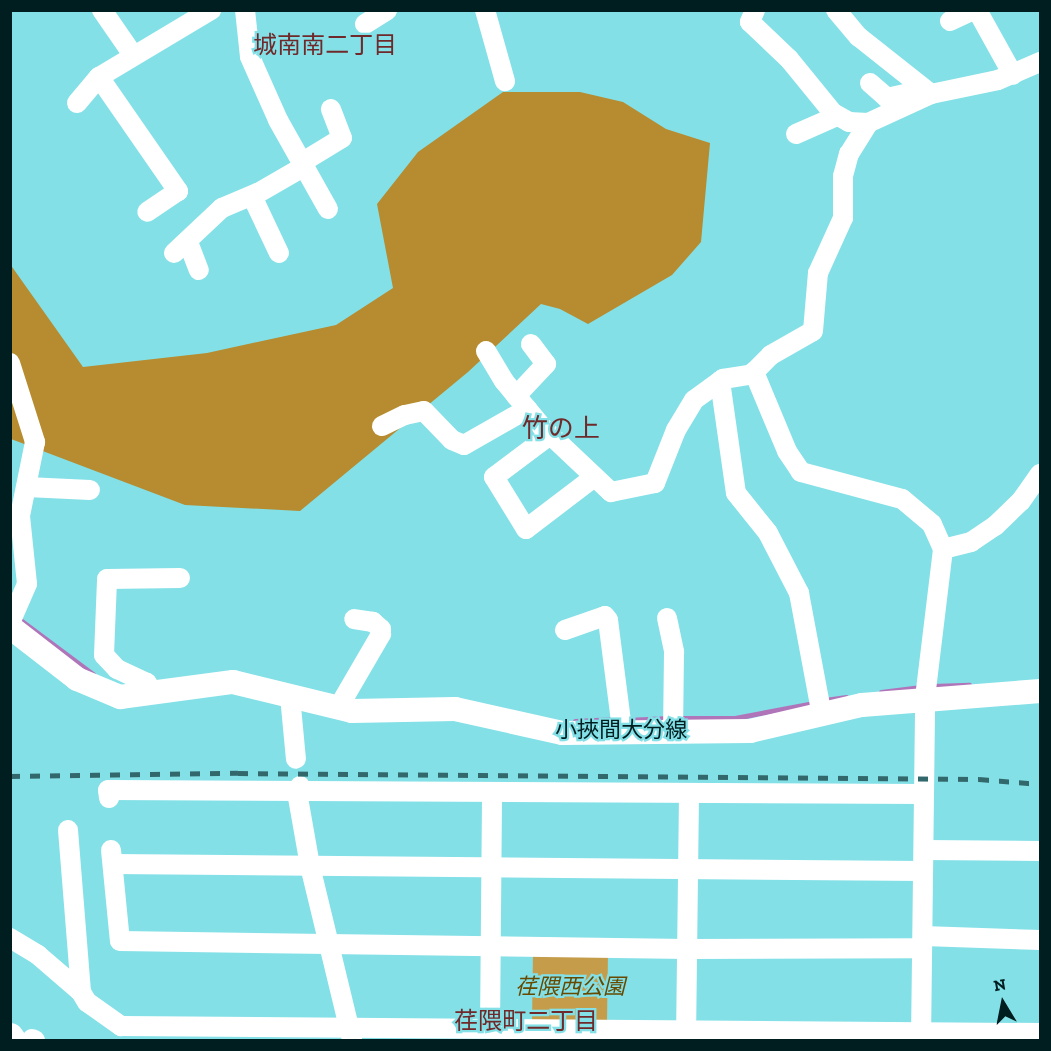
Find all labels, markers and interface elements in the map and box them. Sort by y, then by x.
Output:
district label: 城南南二丁目 [253,31,397,59]
district label: 竹の上 [522,413,600,445]
street label: 小挾間大分線 [555,717,687,743]
north arrow [973,973,1033,1033]
park label: 荏隈西公園 [515,974,625,1000]
text: N [992,974,1007,995]
district label: 荏隈町二丁目 [454,1007,598,1035]

